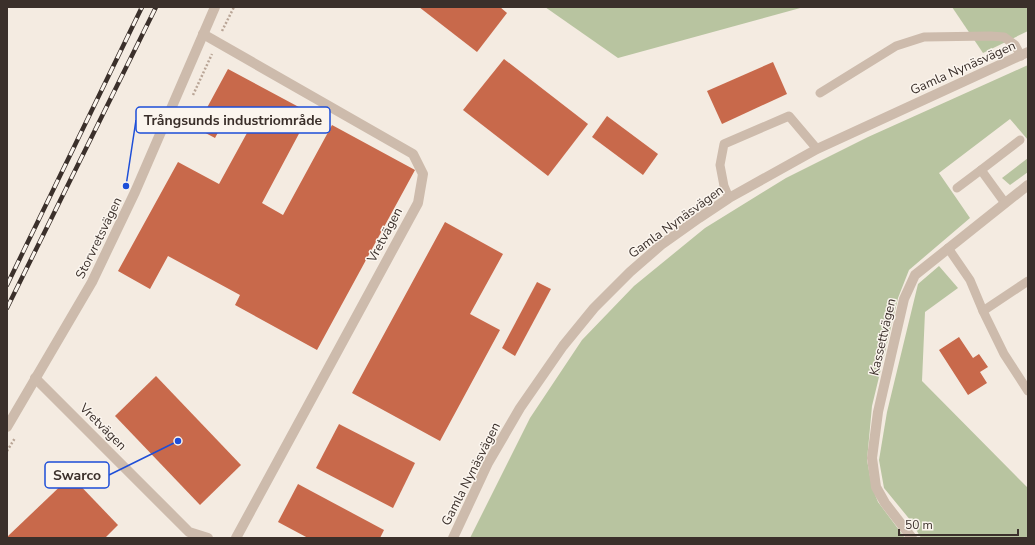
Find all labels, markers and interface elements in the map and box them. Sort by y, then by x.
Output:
street label: Gamla Nynäsvägen [907,37,1019,99]
callout: Trångsunds industriområde [136,107,330,133]
text: Trångsunds industriområde [144,111,323,130]
street label: Gamla Nynäsvägen [625,181,727,263]
street label: Storvretsvägen [71,194,127,282]
street label: Vretvägen [363,204,407,266]
street label: Kassettvägen [865,297,901,377]
street label: Vretvägen [75,399,130,454]
street label: Gamla Nynäsvägen [437,419,505,529]
callout: Swarco [45,462,109,488]
text: Swarco [53,466,101,485]
scale bar [899,511,1018,537]
text: 50 m [905,517,933,533]

